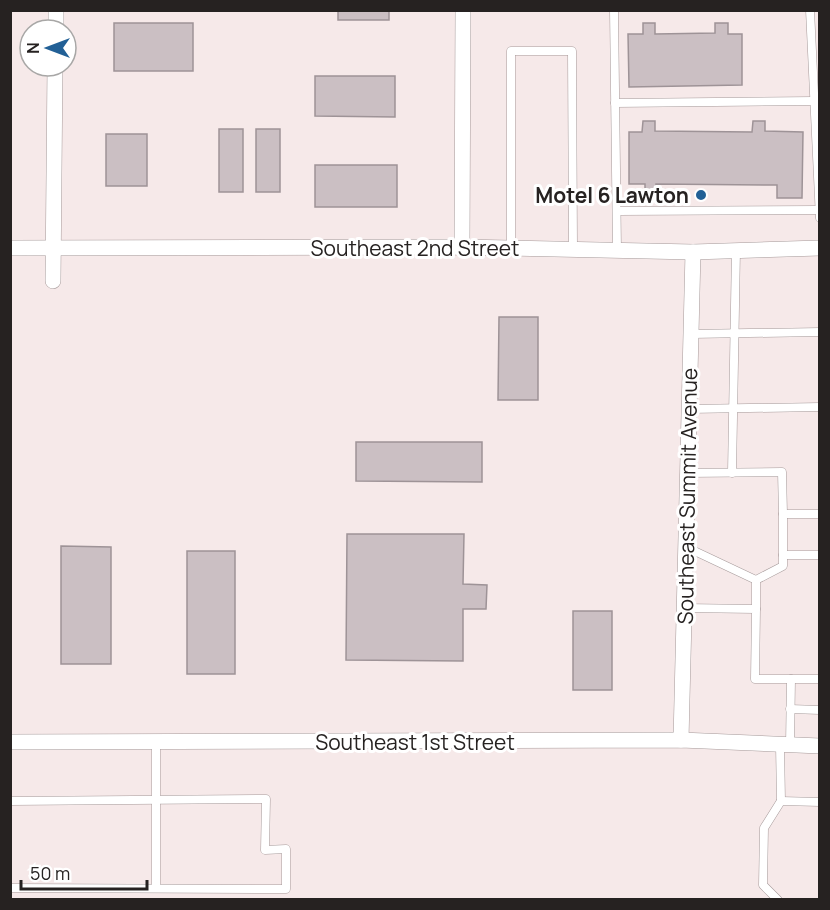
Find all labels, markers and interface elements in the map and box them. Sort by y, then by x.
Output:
north arrow [18,18,78,78]
text: N [22,42,44,54]
place label: Motel 6 Lawton [535,181,689,209]
marker: Motel 6 Lawton [694,188,708,202]
street label: Southeast 2nd Street [311,234,519,262]
street label: Southeast Summit Avenue [671,368,703,624]
street label: Southeast 1st Street [315,728,515,756]
scale bar [21,853,147,891]
text: 50 m [30,861,70,885]

